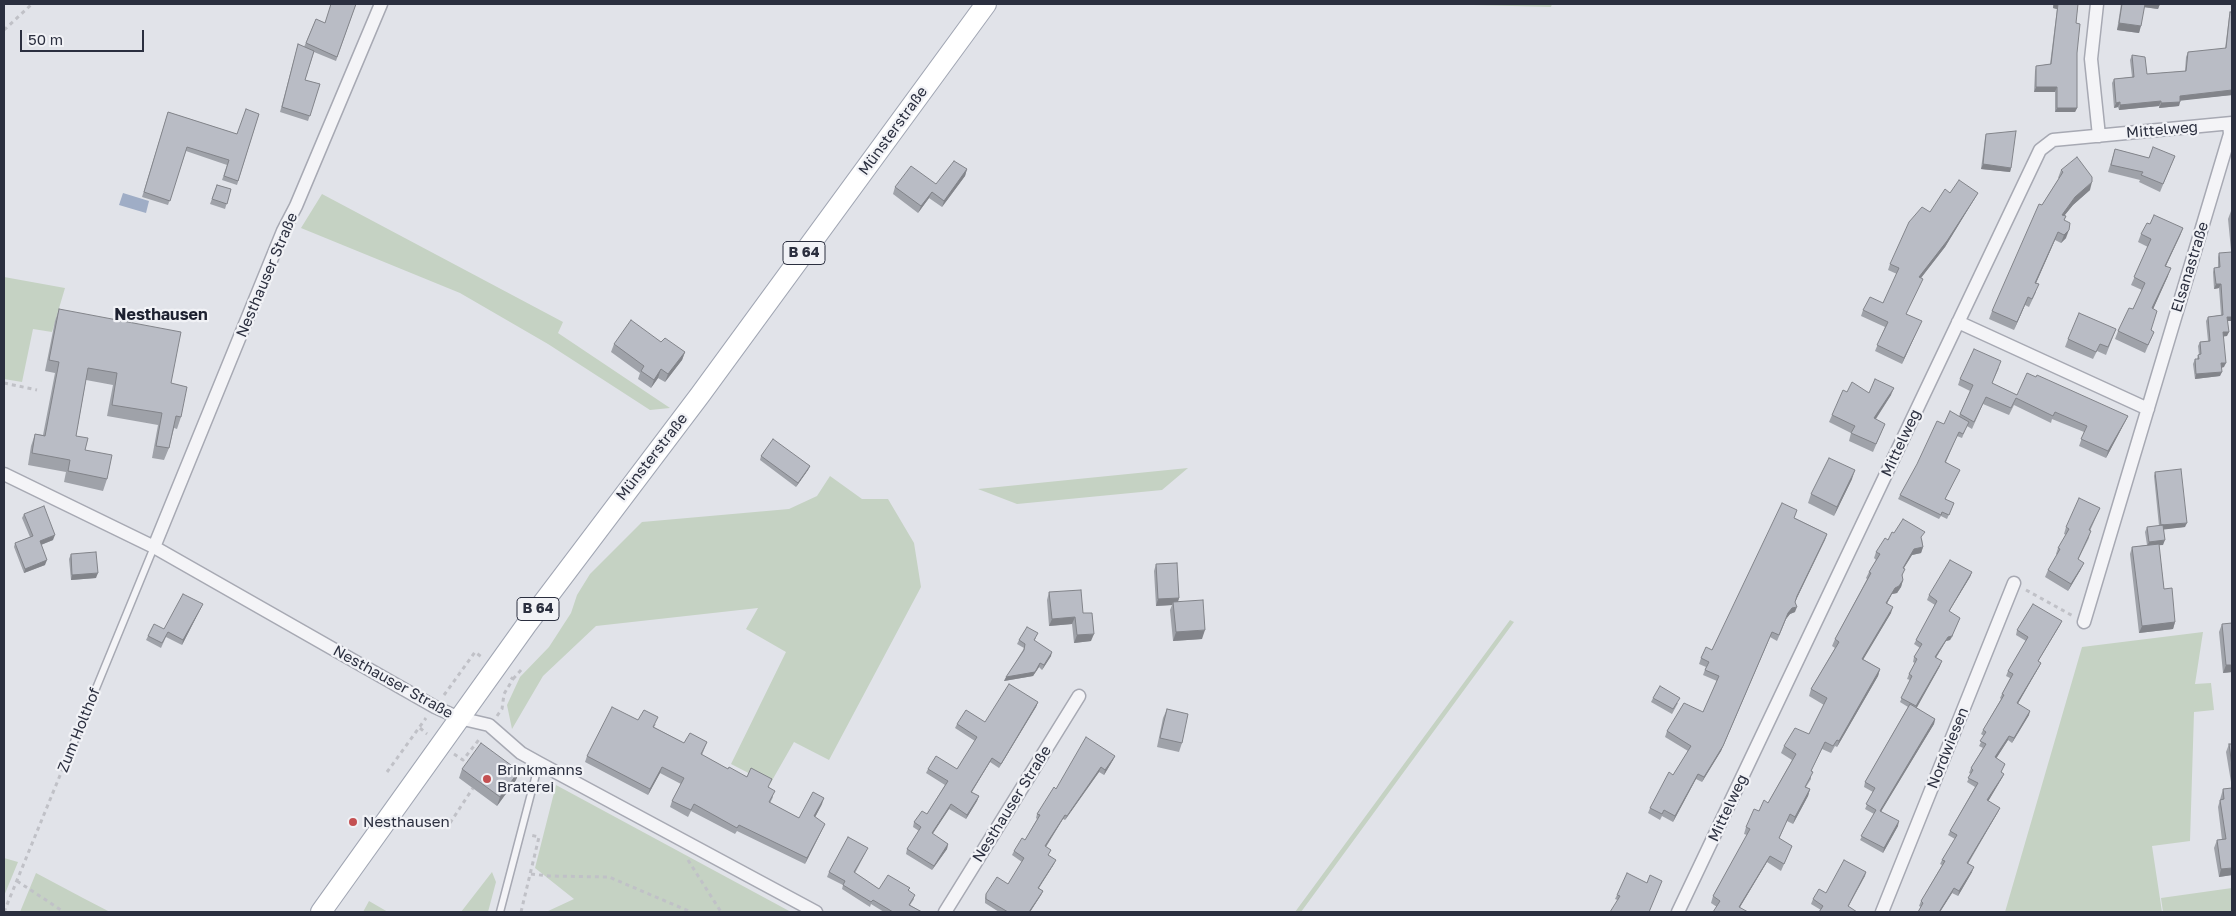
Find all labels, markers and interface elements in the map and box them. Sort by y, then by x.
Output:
scale bar [22,20,146,52]
text: 50 m [28,30,63,48]
street label: Münsterstraße [855,83,931,179]
street label: Mittelweg [2125,118,2199,142]
street label: Nesthauser Straße [233,210,301,340]
street label: Elsanastraße [2168,220,2212,314]
road number: B 64 [783,242,825,264]
district label: Nesthausen [114,305,208,325]
street label: Mittelweg [1878,407,1924,479]
street label: Münsterstraße [613,410,691,504]
road number: B 64 [517,598,559,620]
street label: Nesthauser Straße [330,642,456,722]
street label: Zum Holthof [54,685,104,775]
street label: Nordwiesen [1924,705,1972,791]
street label: Nesthauser Straße [969,742,1055,866]
place label: Brinkmanns Braterei [497,761,583,796]
street label: Mittelweg [1705,772,1751,844]
marker: Brinkmanns Braterei [481,773,493,785]
place label: Nesthausen [363,813,450,831]
marker: Nesthausen [347,816,359,828]

